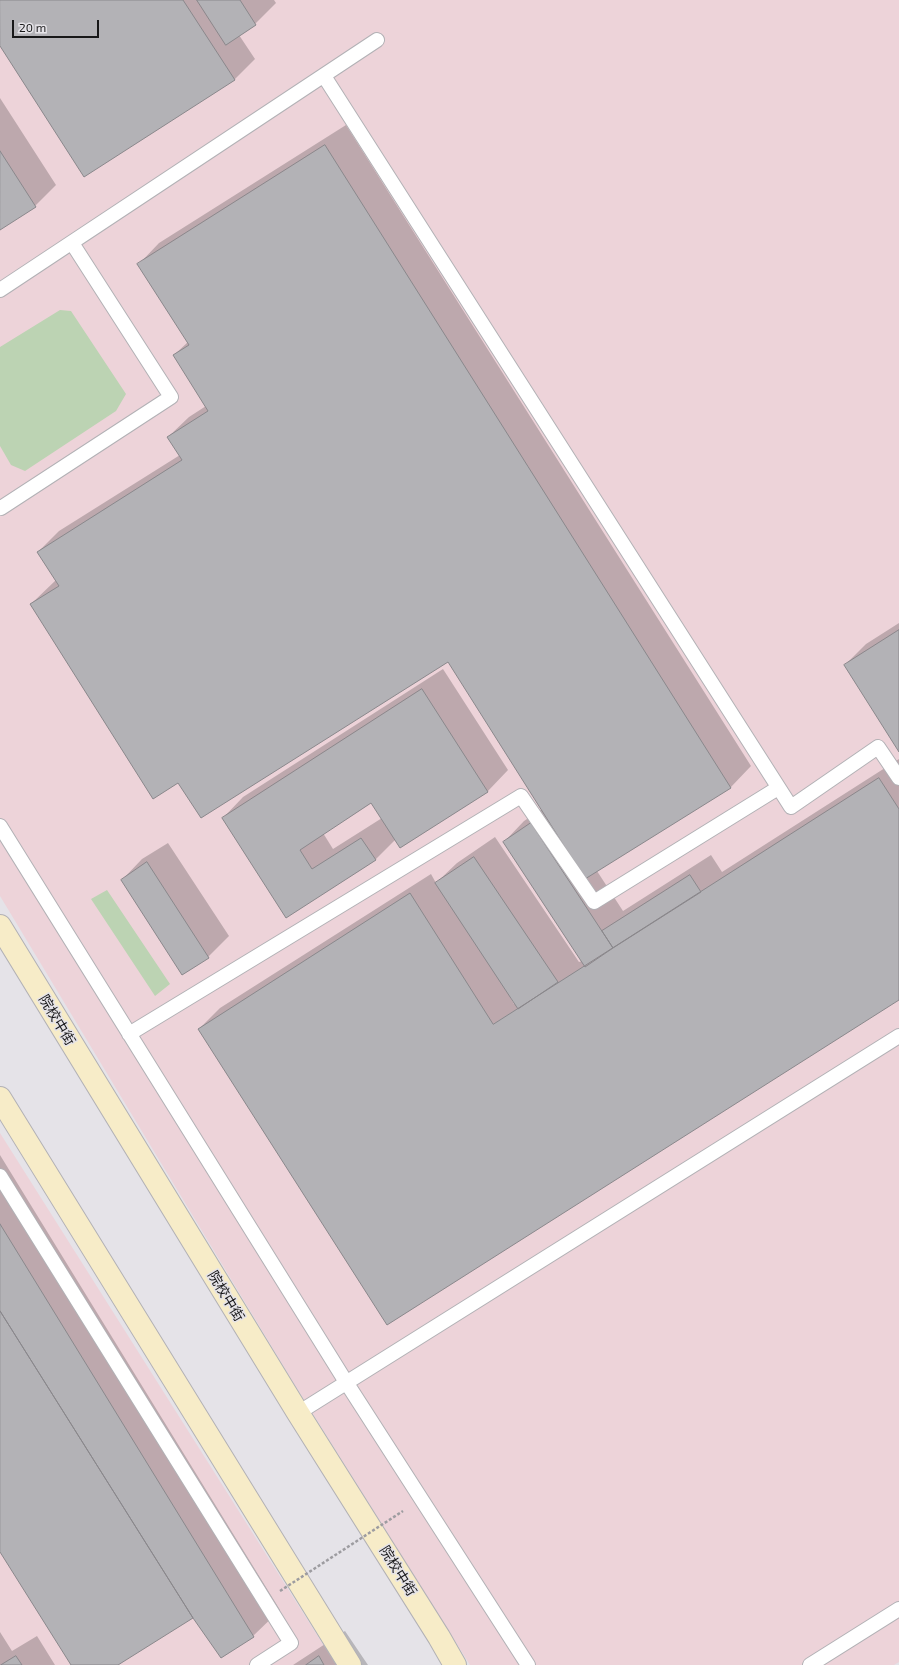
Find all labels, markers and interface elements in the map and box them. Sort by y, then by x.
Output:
scale bar [14,12,101,38]
text: 20 m [19,20,46,34]
street label: 院校中街 [35,992,79,1048]
street label: 院校中街 [204,1268,248,1324]
street label: 院校中街 [376,1543,420,1599]

